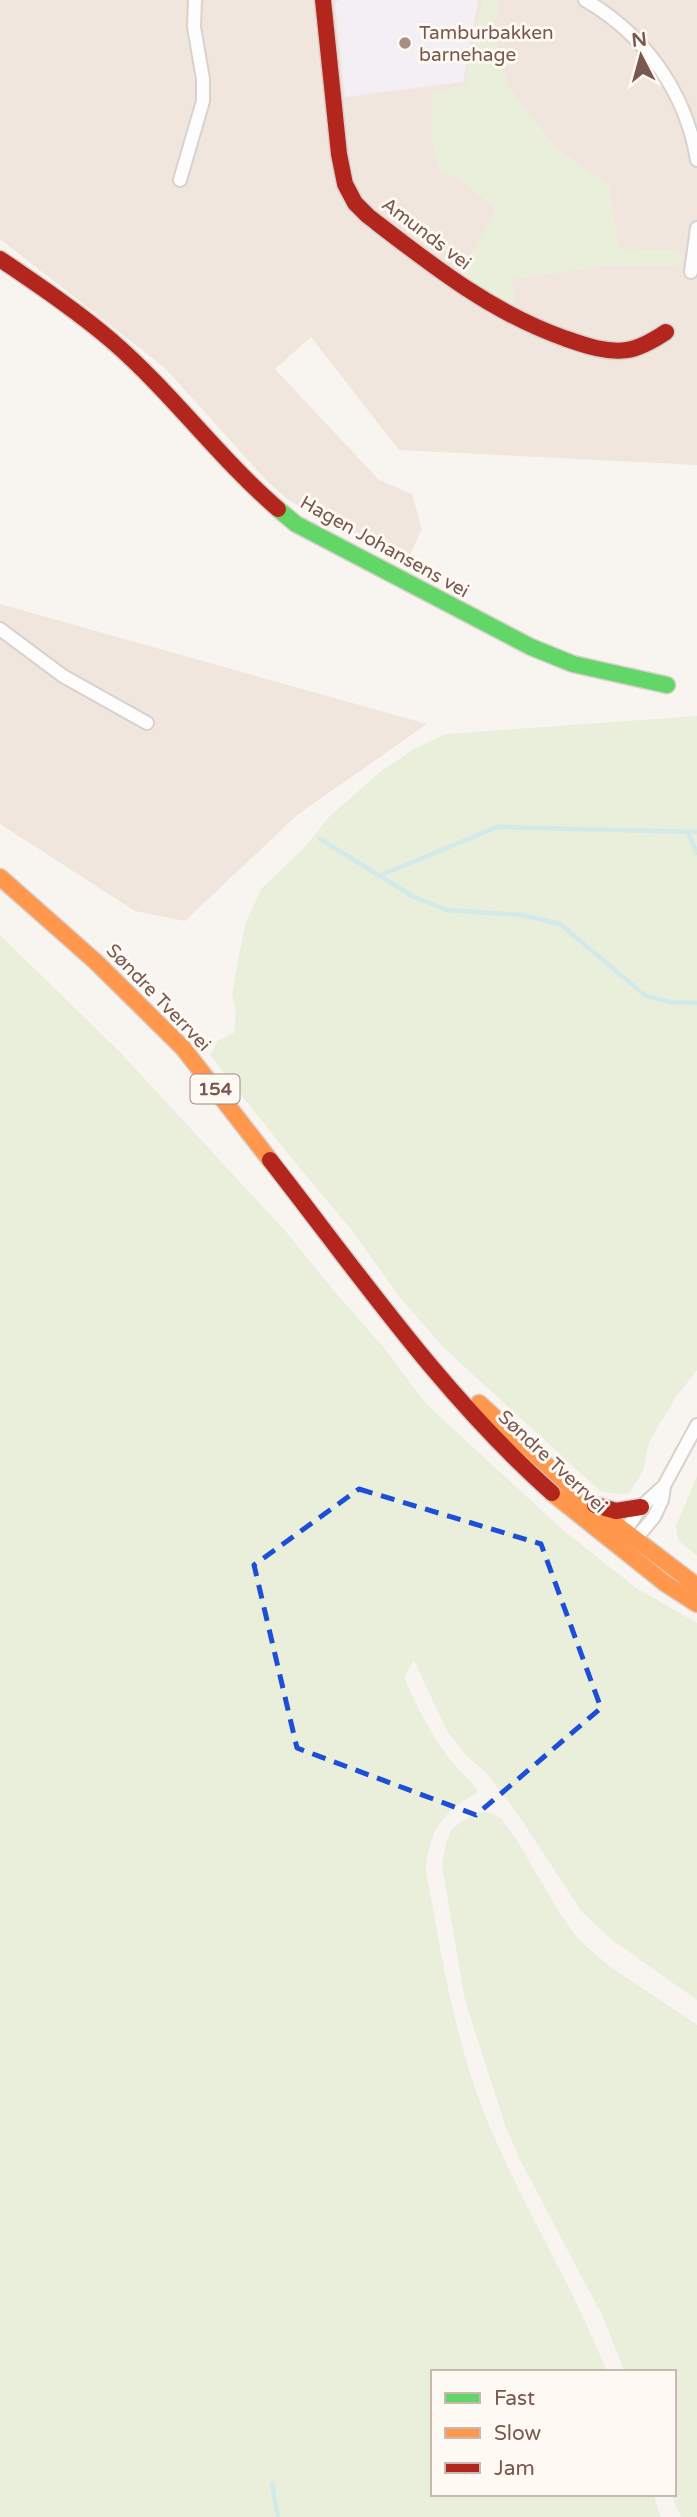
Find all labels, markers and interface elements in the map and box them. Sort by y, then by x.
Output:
north arrow [606,21,676,91]
place label: Tamburbakken barnehage [419,22,554,66]
text: N [631,28,648,52]
marker: Tamburbakken barnehage [397,35,413,51]
street label: Amunds vei [377,193,475,274]
street label: Hagen Johansens vei [296,491,473,602]
street label: Søndre Tverrvei [102,940,215,1056]
road number: 154 [190,1074,240,1104]
street label: Søndre Tverrvei [493,1406,611,1518]
legend [431,2370,676,2496]
text: Fast [494,2386,535,2411]
text: Slow [494,2421,542,2446]
text: Jam [494,2456,535,2481]

